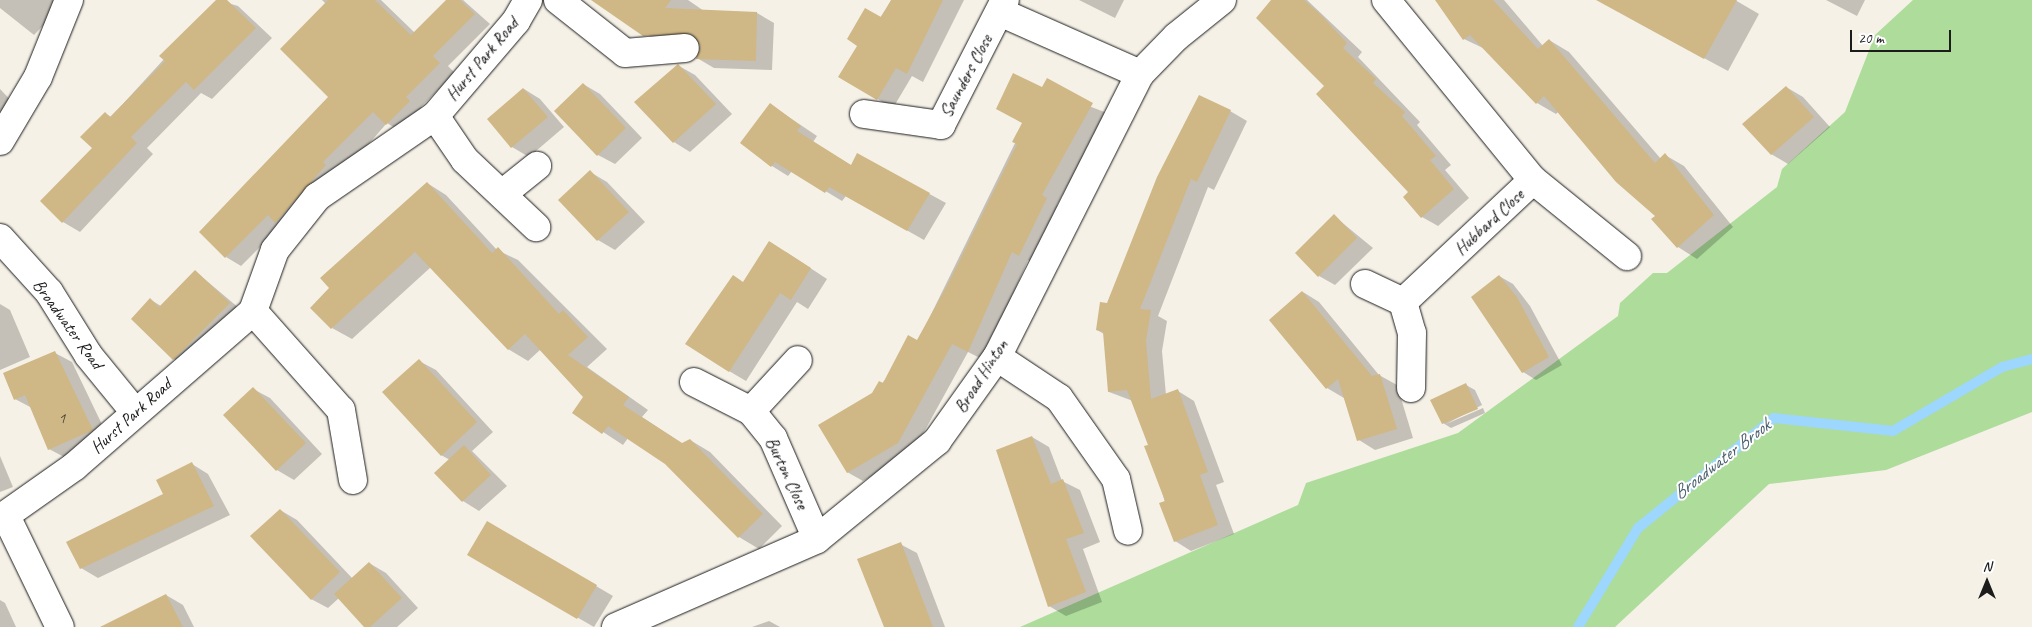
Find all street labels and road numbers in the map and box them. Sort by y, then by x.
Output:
street label: Hurst Park Road [441,13,523,105]
street label: Saunders Close [935,31,997,121]
street label: Hubbard Close [1450,184,1528,260]
street label: Broadwater Road [28,275,108,373]
street label: Broad Hinton [949,335,1013,417]
street label: Hurst Park Road [86,374,176,458]
street label: Burton Close [761,433,813,513]

